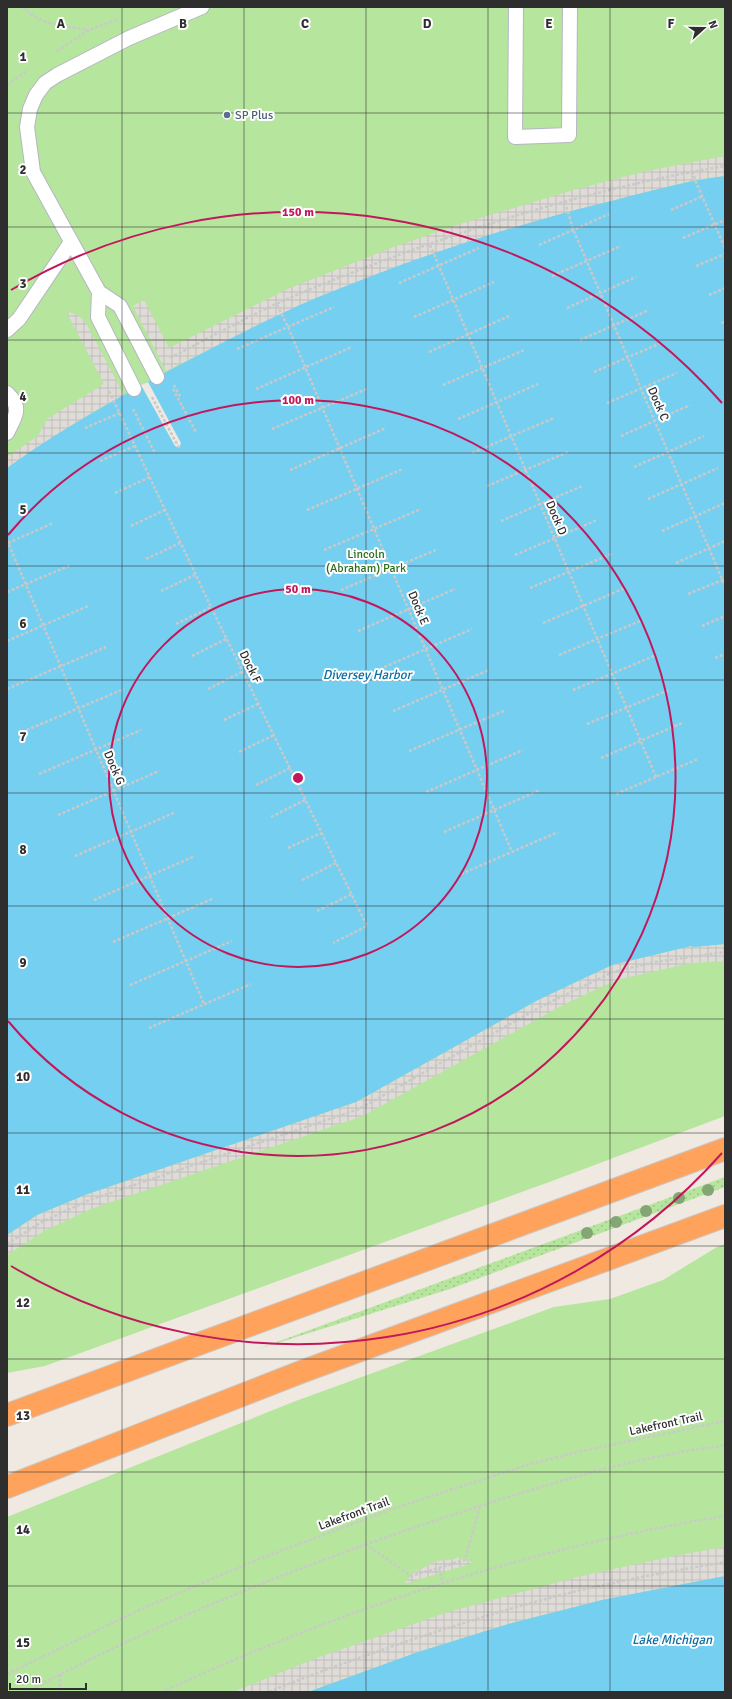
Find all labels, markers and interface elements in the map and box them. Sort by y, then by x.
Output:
north arrow [684,8,724,48]
text: A [57,16,66,32]
text: B [179,16,187,32]
text: C [301,16,309,32]
text: D [423,16,432,32]
text: E [545,16,553,32]
text: F [668,16,675,32]
text: N [705,19,720,30]
text: 1 [19,49,27,65]
place label: SP Plus [235,108,273,123]
marker: SP Plus [222,110,232,120]
text: 2 [19,162,27,178]
text: 150 m [282,205,314,220]
text: 3 [19,276,27,292]
street label: Dock C [644,385,672,423]
text: 4 [19,389,27,405]
text: 100 m [282,393,314,408]
street label: Dock D [542,498,570,538]
text: 5 [19,502,27,518]
park label: Lincoln (Abraham) Park [326,547,406,576]
text: 50 m [285,582,311,597]
street label: Dock E [404,589,432,627]
text: 6 [19,616,27,632]
street label: Dock F [236,648,264,686]
water label: Diversey Harbor [323,667,413,683]
text: 7 [19,729,27,745]
street label: Dock G [100,748,128,788]
centre of rings [291,771,305,785]
text: 8 [19,842,27,858]
text: 9 [19,955,27,971]
text: 10 [16,1069,30,1085]
text: 11 [16,1182,30,1198]
text: 12 [16,1295,30,1311]
text: 13 [16,1408,30,1424]
street label: Lakefront Trail [628,1409,705,1439]
street label: Lakefront Trail [316,1494,392,1534]
text: 14 [16,1522,30,1538]
water label: Lake Michigan [632,1632,713,1648]
text: 15 [16,1635,30,1651]
scale bar [10,1665,86,1691]
text: 20 m [16,1672,41,1687]

